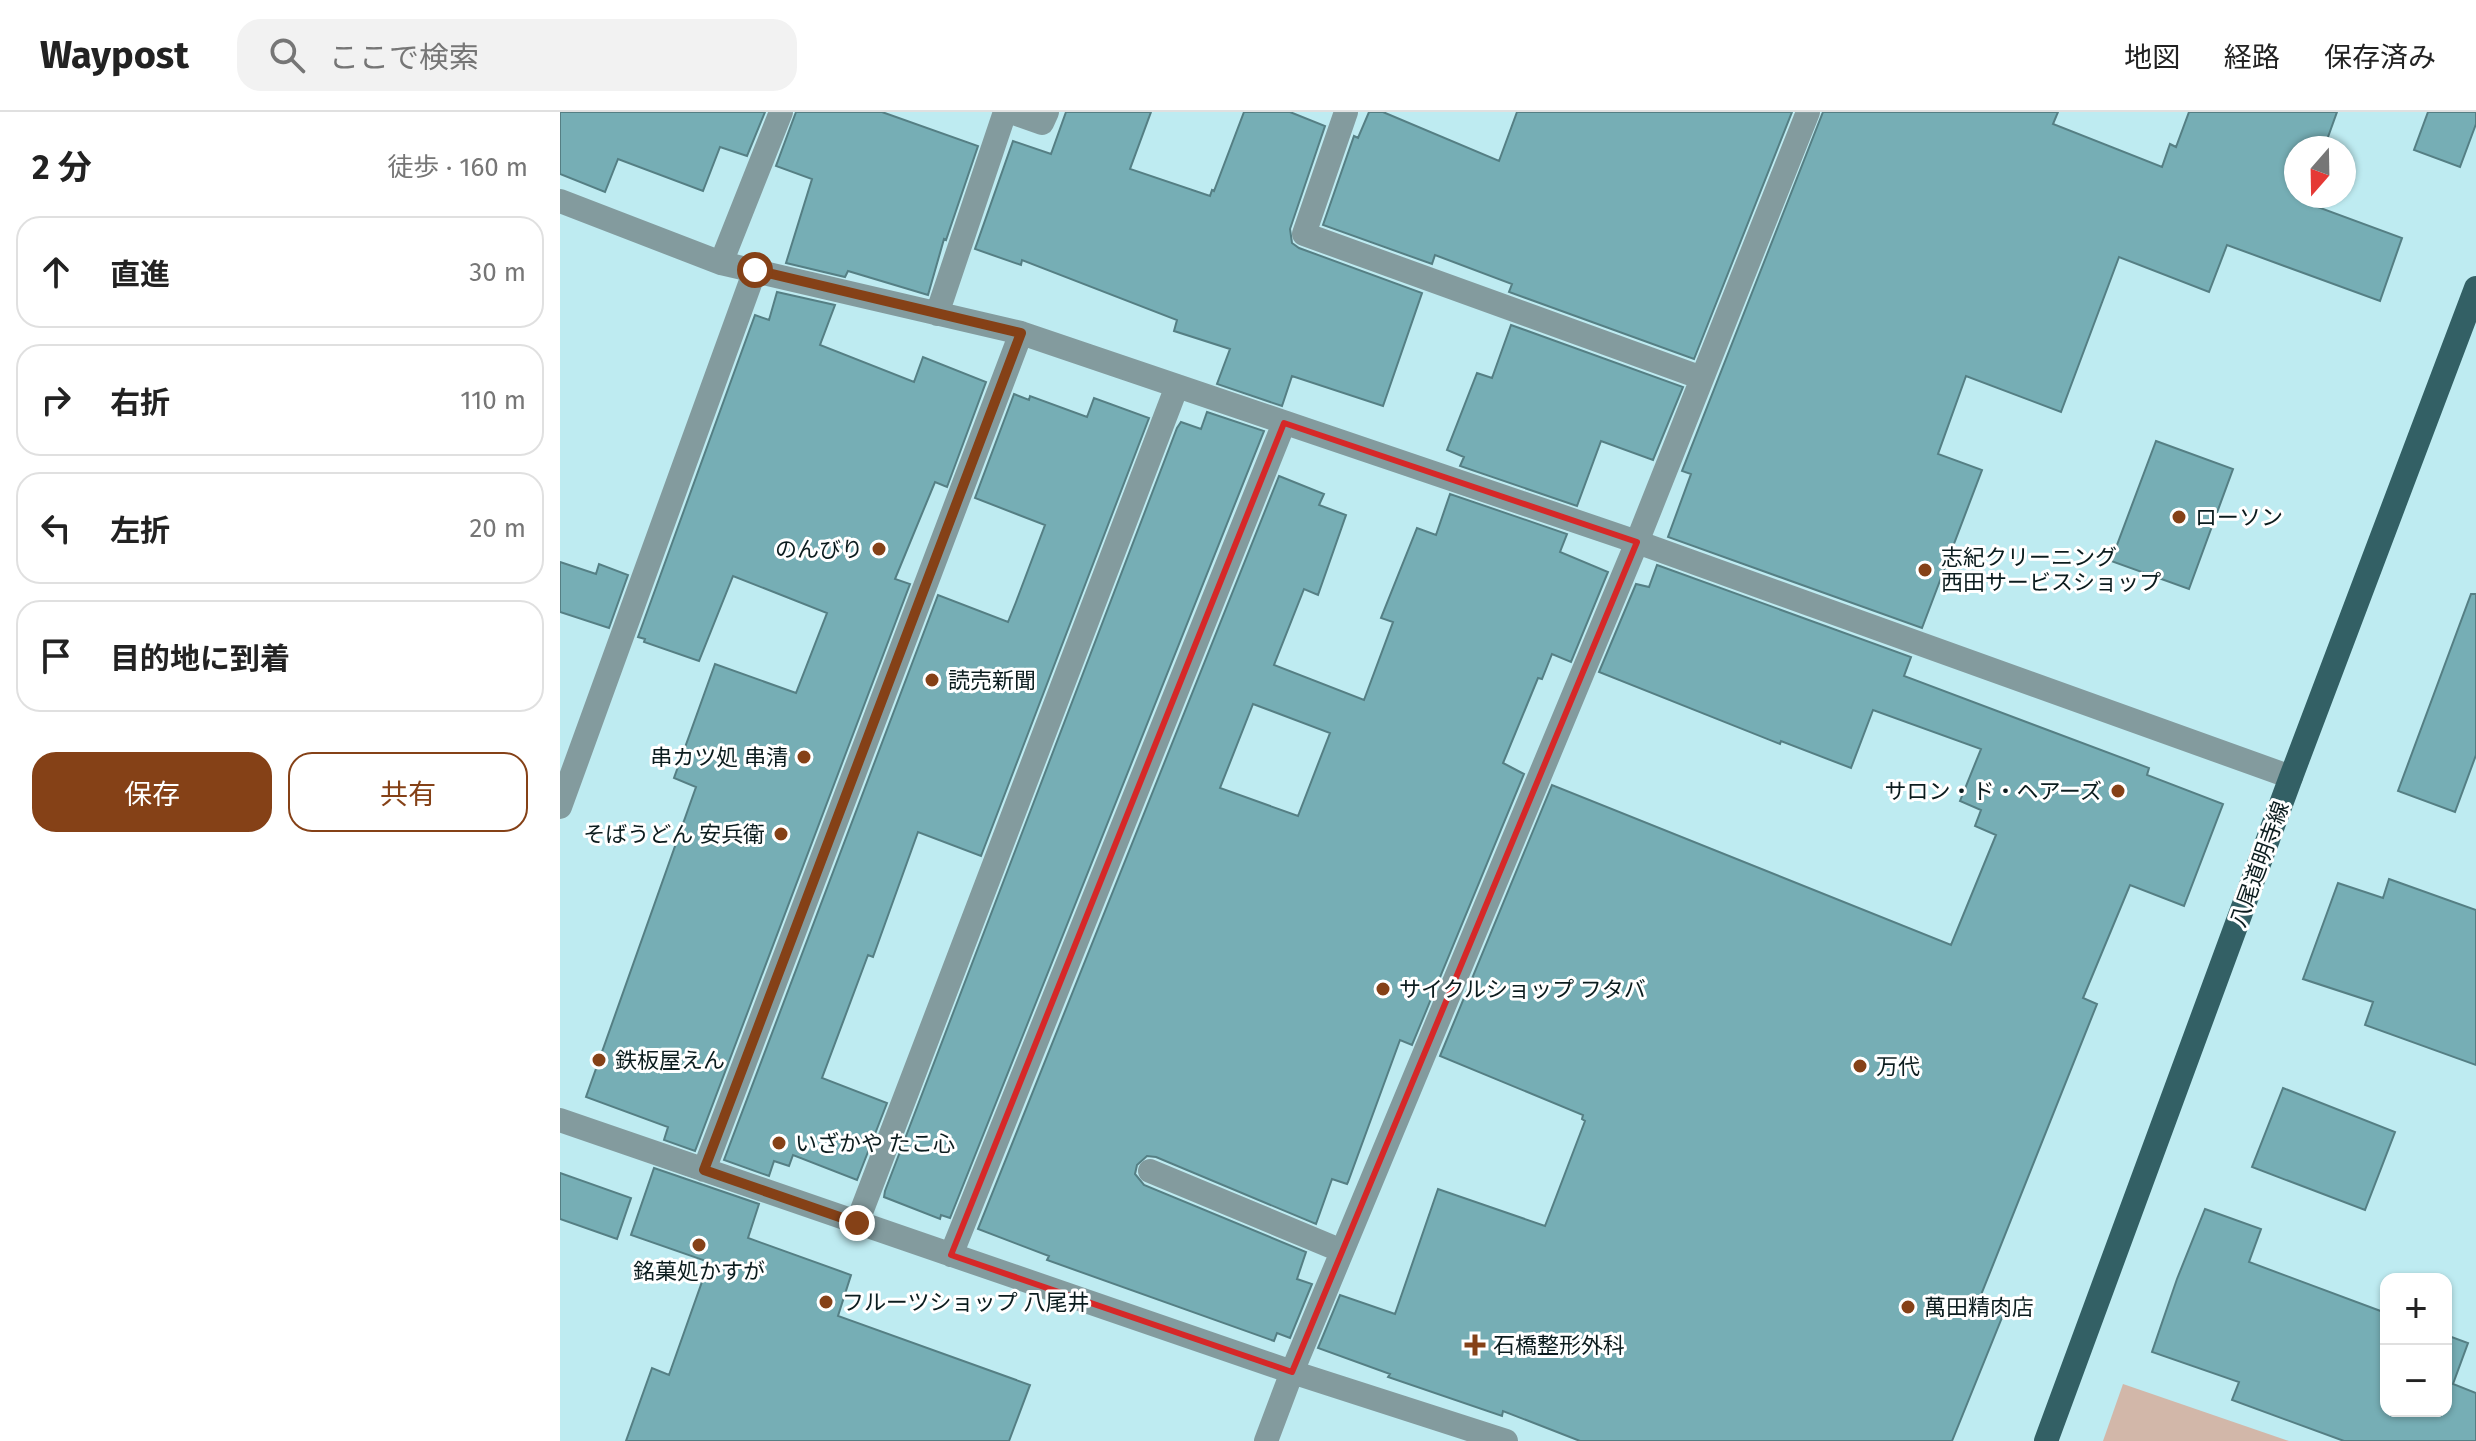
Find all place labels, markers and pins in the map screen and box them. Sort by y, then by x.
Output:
place label: ローソン [2195,504,2283,531]
marker: ローソン [2170,508,2188,526]
place label: のんびり [775,536,863,563]
marker: のんびり [870,540,888,558]
place label: 志紀クリーニング 西田サービスショップ [1941,544,2161,596]
marker: 志紀クリーニング 西田サービスショップ [1916,561,1934,579]
place label: 読売新聞 [948,667,1036,694]
marker: 読売新聞 [923,671,941,689]
place label: 串カツ処 串清 [650,744,788,771]
marker: 串カツ処 串清 [795,748,813,766]
place label: サロン・ド・ヘアーズ [1884,778,2102,805]
marker: サロン・ド・ヘアーズ [2109,782,2127,800]
place label: そばうどん 安兵衛 [583,821,765,848]
marker: そばうどん 安兵衛 [772,825,790,843]
place label: サイクルショップ フタバ [1399,976,1646,1003]
marker: サイクルショップ フタバ [1374,980,1392,998]
place label: 鉄板屋えん [615,1047,725,1074]
marker: 鉄板屋えん [590,1051,608,1069]
place label: 万代 [1876,1053,1920,1080]
marker: 万代 [1851,1057,1869,1075]
place label: いざかや たこ心 [795,1130,955,1157]
marker: いざかや たこ心 [770,1134,788,1152]
marker: 銘菓処かすが [690,1236,708,1254]
place label: 銘菓処かすが [633,1258,765,1285]
place label: フルーツショップ 八尾井 [842,1289,1089,1316]
marker: フルーツショップ 八尾井 [817,1293,835,1311]
place label: 萬田精肉店 [1924,1294,2034,1321]
marker: 萬田精肉店 [1899,1298,1917,1316]
place label: 石橋整形外科 [1493,1332,1625,1359]
marker: 石橋整形外科 [1464,1334,1486,1356]

